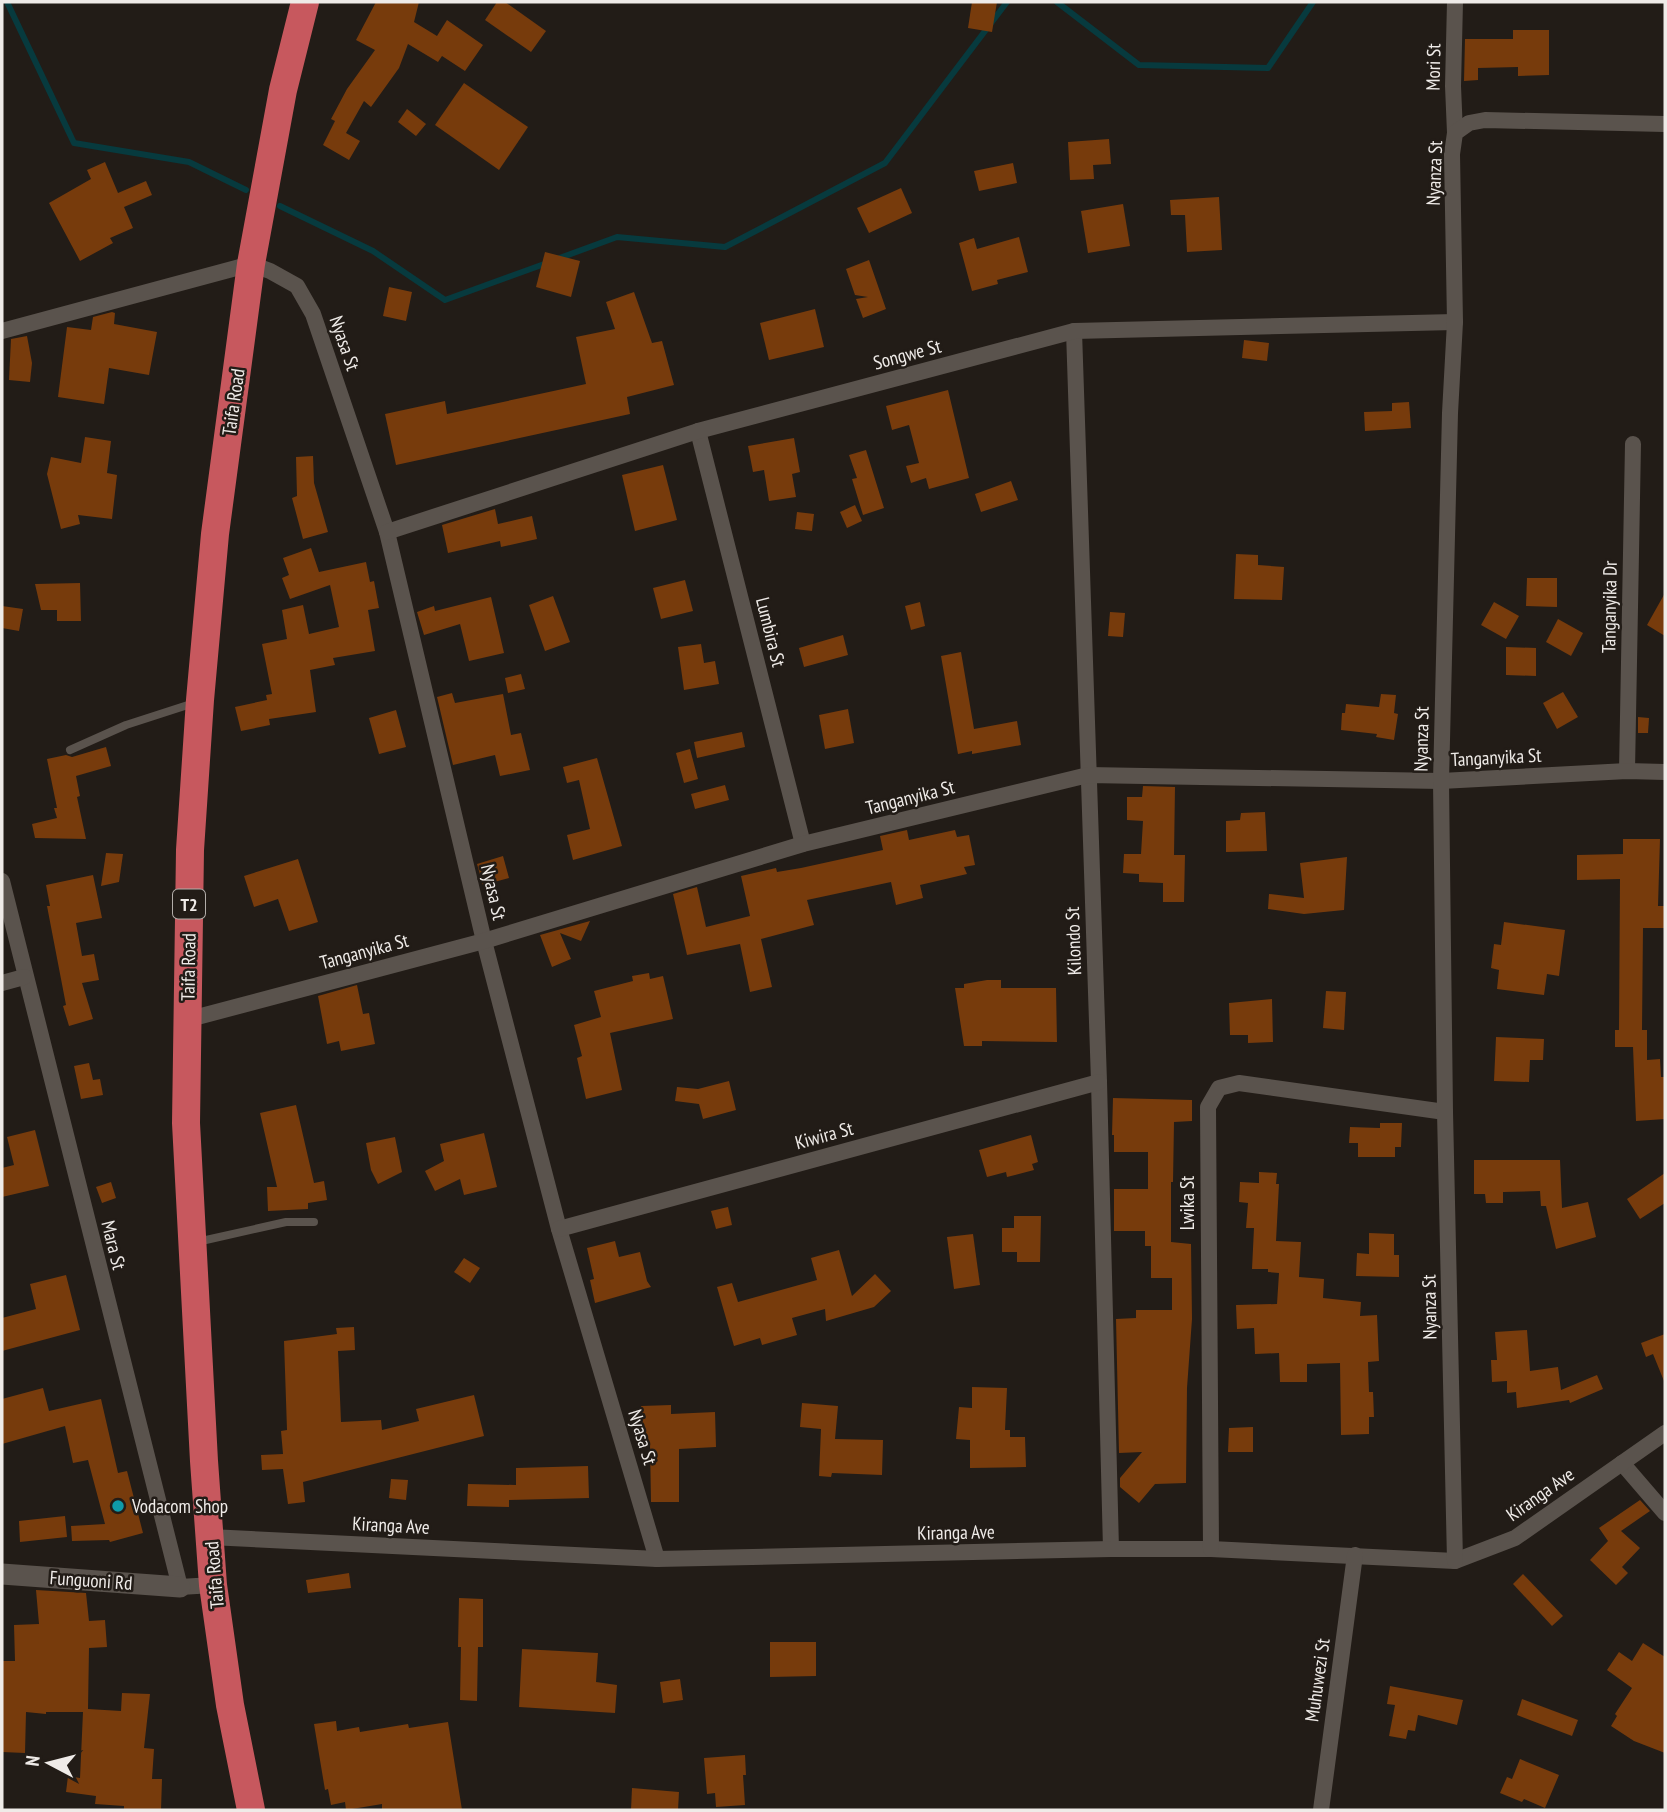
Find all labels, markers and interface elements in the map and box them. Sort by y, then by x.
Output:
street label: Mori St [1421,43,1445,91]
street label: Nyanza St [1421,139,1447,206]
street label: Nyasa St [324,312,366,374]
street label: Songwe St [870,333,944,375]
street label: Taifa Road [216,367,250,437]
street label: Tanganyika Dr [1596,560,1622,653]
street label: Lumbira St [751,595,791,670]
street label: Nyanza St [1408,705,1434,772]
street label: Tanganyika St [1450,743,1543,771]
street label: Tanganyika St [863,774,958,820]
street label: Nyasa St [476,862,512,923]
road number: T2 [173,890,205,918]
street label: Kilondo St [1060,906,1086,976]
street label: Tanganyika St [317,927,412,974]
street label: Taifa Road [175,933,201,1001]
street label: Kiwira St [792,1116,856,1154]
street label: Lwika St [1175,1175,1199,1230]
street label: Mara St [96,1218,132,1273]
street label: Nyanza St [1416,1273,1442,1340]
street label: Nyasa St [623,1407,663,1468]
street label: Kiranga Ave [1501,1462,1579,1526]
place label: Vodacom Shop [131,1494,228,1518]
marker: Vodacom Shop [110,1498,126,1514]
street label: Kiranga Ave [352,1511,431,1539]
street label: Kiranga Ave [917,1519,995,1545]
street label: Taifa Road [199,1540,229,1610]
street label: Funguoni Rd [49,1565,133,1595]
street label: Muhuwezi St [1299,1636,1335,1723]
north arrow [14,1728,84,1798]
text: N [20,1754,45,1767]

